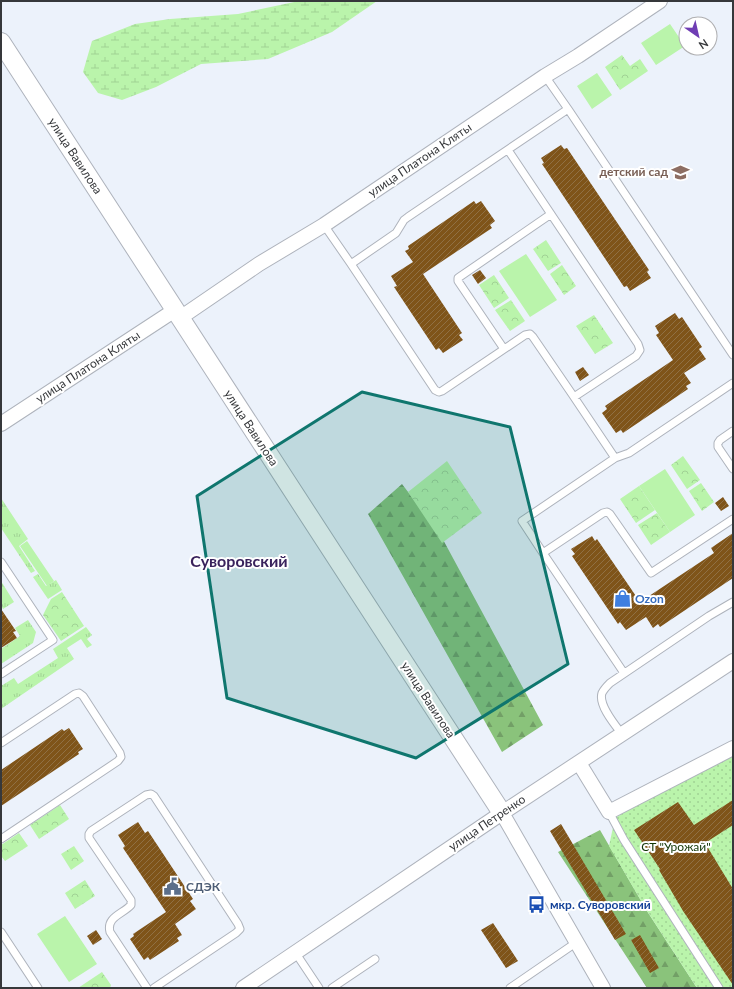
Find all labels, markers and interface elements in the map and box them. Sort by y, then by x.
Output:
north arrow [678,16,718,56]
text: N [697,37,711,52]
street label: улица Вавилова [45,115,106,197]
street label: улица Платона Кляты [365,119,474,200]
school or university icon: детский сад [671,162,691,182]
place label: детский сад [599,164,668,179]
street label: улица Платона Кляты [33,327,143,406]
street label: улица Вавилова [221,387,282,469]
district label: Суворовский [190,551,288,570]
shop icon: Ozon [612,589,632,609]
place label: Ozon [635,591,664,606]
street label: улица Вавилова [398,659,459,741]
street label: улица Петренко [445,791,528,854]
park label: СТ "Урожай" [641,839,711,854]
public building icon: СДЭК [163,877,183,897]
place label: СДЭК [186,879,221,894]
bus stop icon: мкр. Суворовский [527,895,547,915]
place label: мкр. Суворовский [550,897,651,912]

